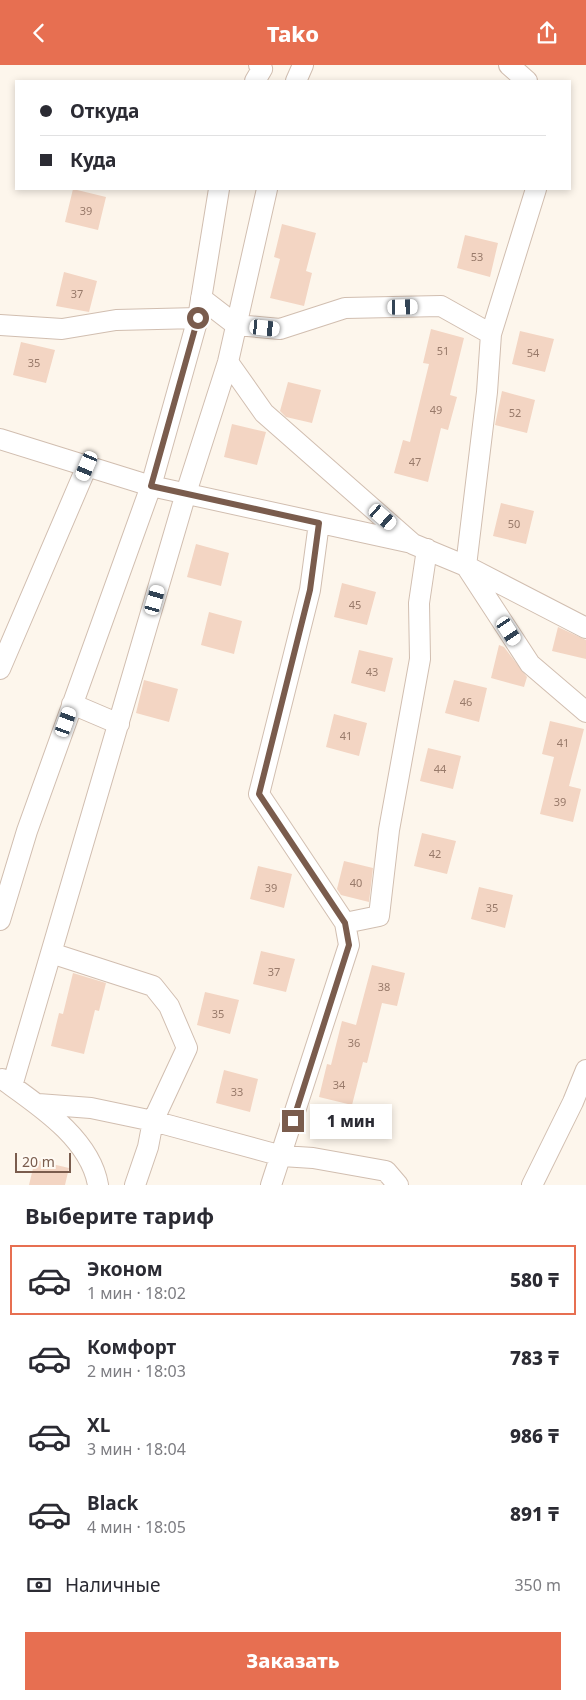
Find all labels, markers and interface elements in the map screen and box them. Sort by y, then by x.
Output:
text: Tako [267,18,319,48]
icon: back [25,19,53,47]
icon: share [533,19,561,47]
text: Откуда [70,98,139,124]
text: Куда [70,147,116,173]
house number: 39 [80,203,92,218]
house number: 53 [471,249,483,264]
house number: 37 [71,286,83,301]
car [387,299,418,315]
route start [187,307,209,329]
car [249,319,280,337]
house number: 51 [437,343,449,358]
house number: 54 [527,345,540,360]
house number: 35 [28,355,40,370]
house number: 49 [430,402,442,417]
house number: 52 [509,405,521,420]
car [74,449,99,483]
house number: 47 [409,454,421,469]
car [366,501,399,533]
house number: 50 [508,516,520,531]
car [143,584,166,616]
house number: 45 [349,597,361,612]
car [494,614,523,648]
house number: 43 [366,664,378,679]
house number: 46 [460,694,472,709]
car [53,705,78,739]
house number: 41 [340,728,352,743]
house number: 41 [557,735,569,750]
house number: 44 [434,761,447,776]
house number: 39 [554,794,566,809]
house number: 42 [429,846,441,861]
house number: 40 [350,875,362,890]
house number: 39 [265,880,277,895]
house number: 35 [486,900,498,915]
house number: 37 [268,964,280,979]
house number: 38 [378,979,390,994]
house number: 35 [212,1006,224,1021]
house number: 36 [348,1035,360,1050]
house number: 34 [333,1077,346,1092]
house number: 33 [231,1084,243,1099]
callout: 1 мин [310,1103,393,1139]
route end [282,1110,304,1132]
text: 1 мин [327,1110,375,1132]
scale bar [15,1150,71,1173]
text: 20 m [22,1152,55,1171]
text: Выберите тариф [25,1200,214,1230]
text: Эконом [87,1256,163,1282]
icon: car [27,1258,72,1303]
text: 580 ₸ [510,1267,559,1293]
text: 1 мин · 18:02 [87,1282,186,1304]
text: Комфорт [87,1334,176,1360]
icon: car [27,1336,72,1381]
text: 783 ₸ [510,1345,559,1371]
text: 2 мин · 18:03 [87,1360,186,1382]
text: XL [87,1412,110,1438]
icon: car [27,1414,72,1459]
text: 986 ₸ [510,1423,559,1449]
text: 3 мин · 18:04 [87,1438,186,1460]
text: Black [87,1490,138,1516]
icon: car [27,1492,72,1537]
text: 891 ₸ [510,1501,559,1527]
text: 4 мин · 18:05 [87,1516,186,1538]
icon: cash [25,1571,53,1599]
text: Наличные [65,1572,160,1598]
text: 350 m [514,1574,561,1596]
button: Заказать [25,1632,561,1690]

